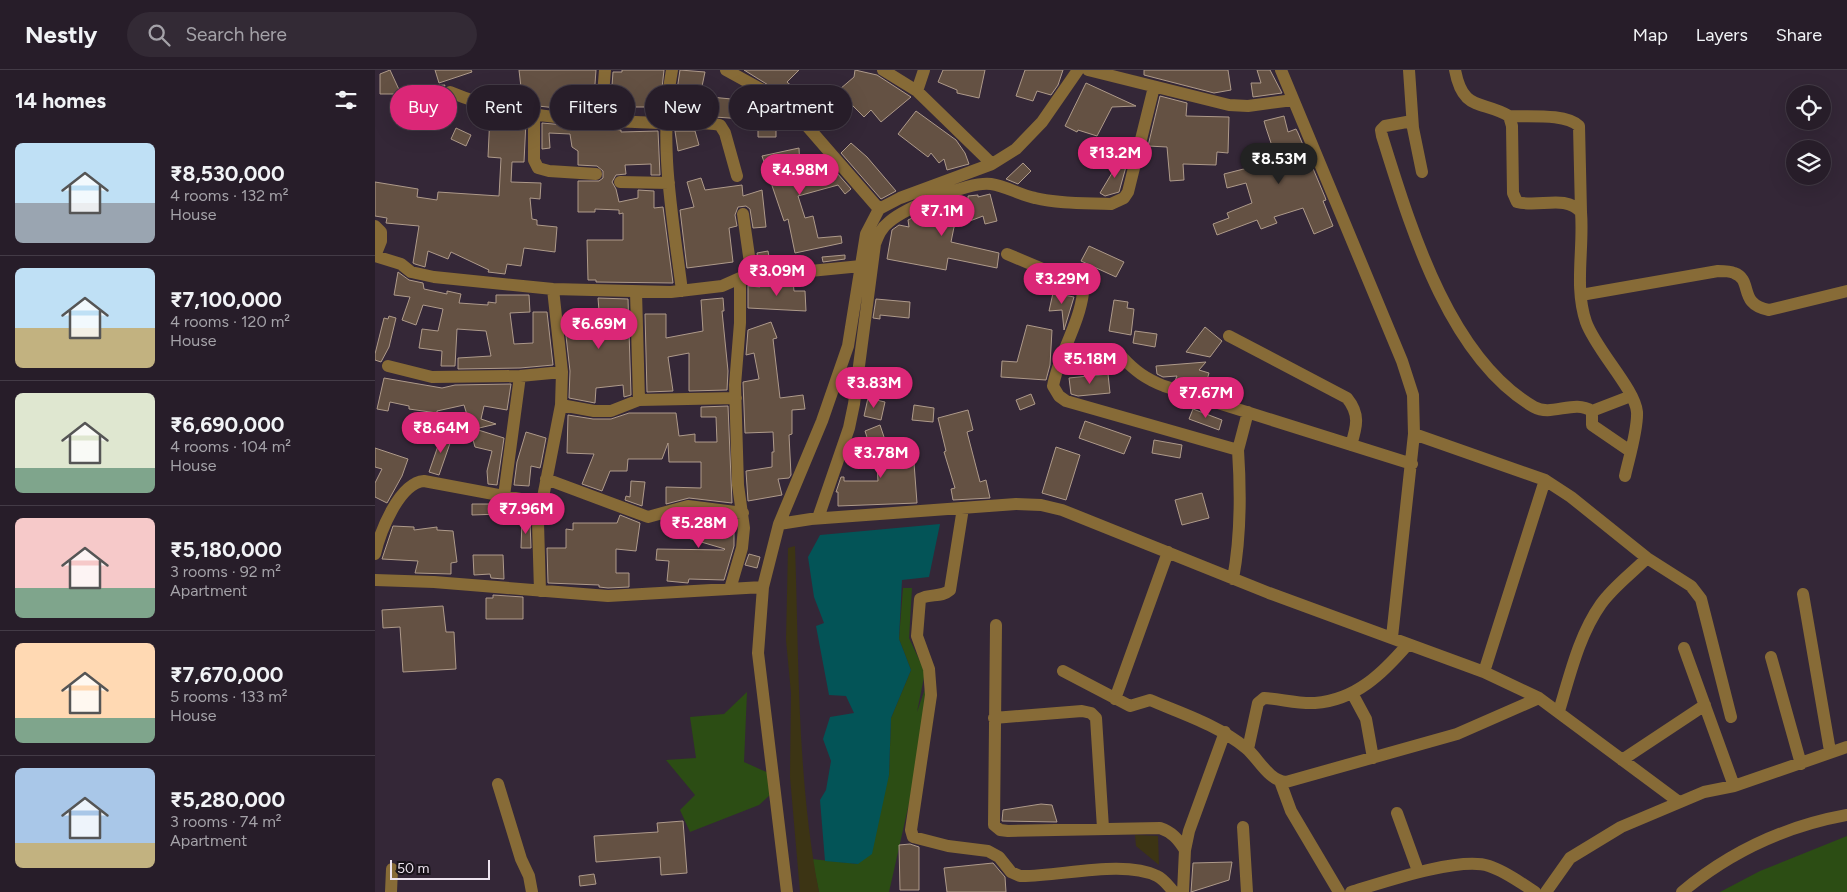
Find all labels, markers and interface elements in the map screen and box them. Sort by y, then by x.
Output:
search box [127,12,477,57]
text: Nestly [25,20,97,49]
icon: search [145,21,173,49]
text: Search here [185,23,287,46]
text: Map [1633,24,1668,46]
text: Layers [1696,24,1748,46]
text: Share [1776,24,1822,46]
chip: Buy [390,85,457,130]
chip: Rent [467,85,540,130]
chip: Filters [550,85,635,130]
chip: New [645,85,719,130]
chip: Apartment [729,85,852,130]
map controls [1786,85,1831,185]
button: locate [1786,85,1831,130]
icon: filters [332,86,360,114]
text: 14 homes [15,88,106,113]
pin: ₹13.2M [1074,136,1156,179]
button: layers [1786,140,1831,185]
pin: ₹8.53M [1238,142,1320,185]
text: ₹13.2M [1089,143,1141,162]
text: ₹8.53M [1251,149,1307,168]
pin: ₹4.98M [759,154,841,196]
text: ₹4.98M [772,160,828,179]
text: ₹8,530,000 [170,161,285,186]
icon: home [55,163,115,223]
text: 4 rooms · 132 m² [170,186,289,205]
pin: ₹7.1M [907,194,977,237]
text: ₹7.1M [921,201,963,220]
text: House [170,205,216,224]
pin: ₹3.09M [736,254,818,297]
text: ₹3.09M [749,261,805,280]
pin: ₹3.29M [1021,262,1103,305]
text: ₹3.29M [1035,269,1089,288]
text: ₹7,100,000 [170,287,282,312]
icon: home [55,288,115,348]
pin: ₹6.69M [558,308,640,350]
text: 4 rooms · 120 m² [170,312,290,331]
text: ₹6.69M [571,314,627,333]
text: House [170,331,216,350]
pin: ₹5.18M [1049,342,1131,385]
text: ₹5.18M [1063,349,1117,368]
pin: ₹3.83M [833,366,915,409]
text: ₹3.83M [847,373,901,392]
pin: ₹7.67M [1165,376,1247,419]
text: ₹7.67M [1179,383,1233,402]
text: ₹6,690,000 [170,412,284,437]
pin: ₹8.64M [400,412,482,454]
icon: home [55,413,115,473]
text: ₹8.64M [413,418,469,437]
pin: ₹3.78M [840,436,922,479]
text: 4 rooms · 104 m² [170,437,291,456]
text: ₹3.78M [854,443,908,462]
text: House [170,456,216,475]
pin: ₹7.96M [485,492,567,535]
text: ₹7.96M [499,499,553,518]
pin: ₹5.28M [658,506,740,549]
text: ₹5.28M [671,513,727,532]
text: ₹5,180,000 [170,537,282,562]
icon: home [55,538,115,598]
text: 3 rooms · 92 m² [170,562,281,581]
text: Apartment [170,581,247,600]
text: ₹7,670,000 [170,662,283,687]
icon: home [55,663,115,723]
text: 5 rooms · 133 m² [170,687,288,706]
text: House [170,706,216,725]
text: ₹5,280,000 [170,787,285,812]
icon: home [55,788,115,848]
text: 3 rooms · 74 m² [170,812,282,831]
text: Apartment [170,831,247,850]
scale bar [390,857,490,880]
text: 50 m [397,860,429,877]

